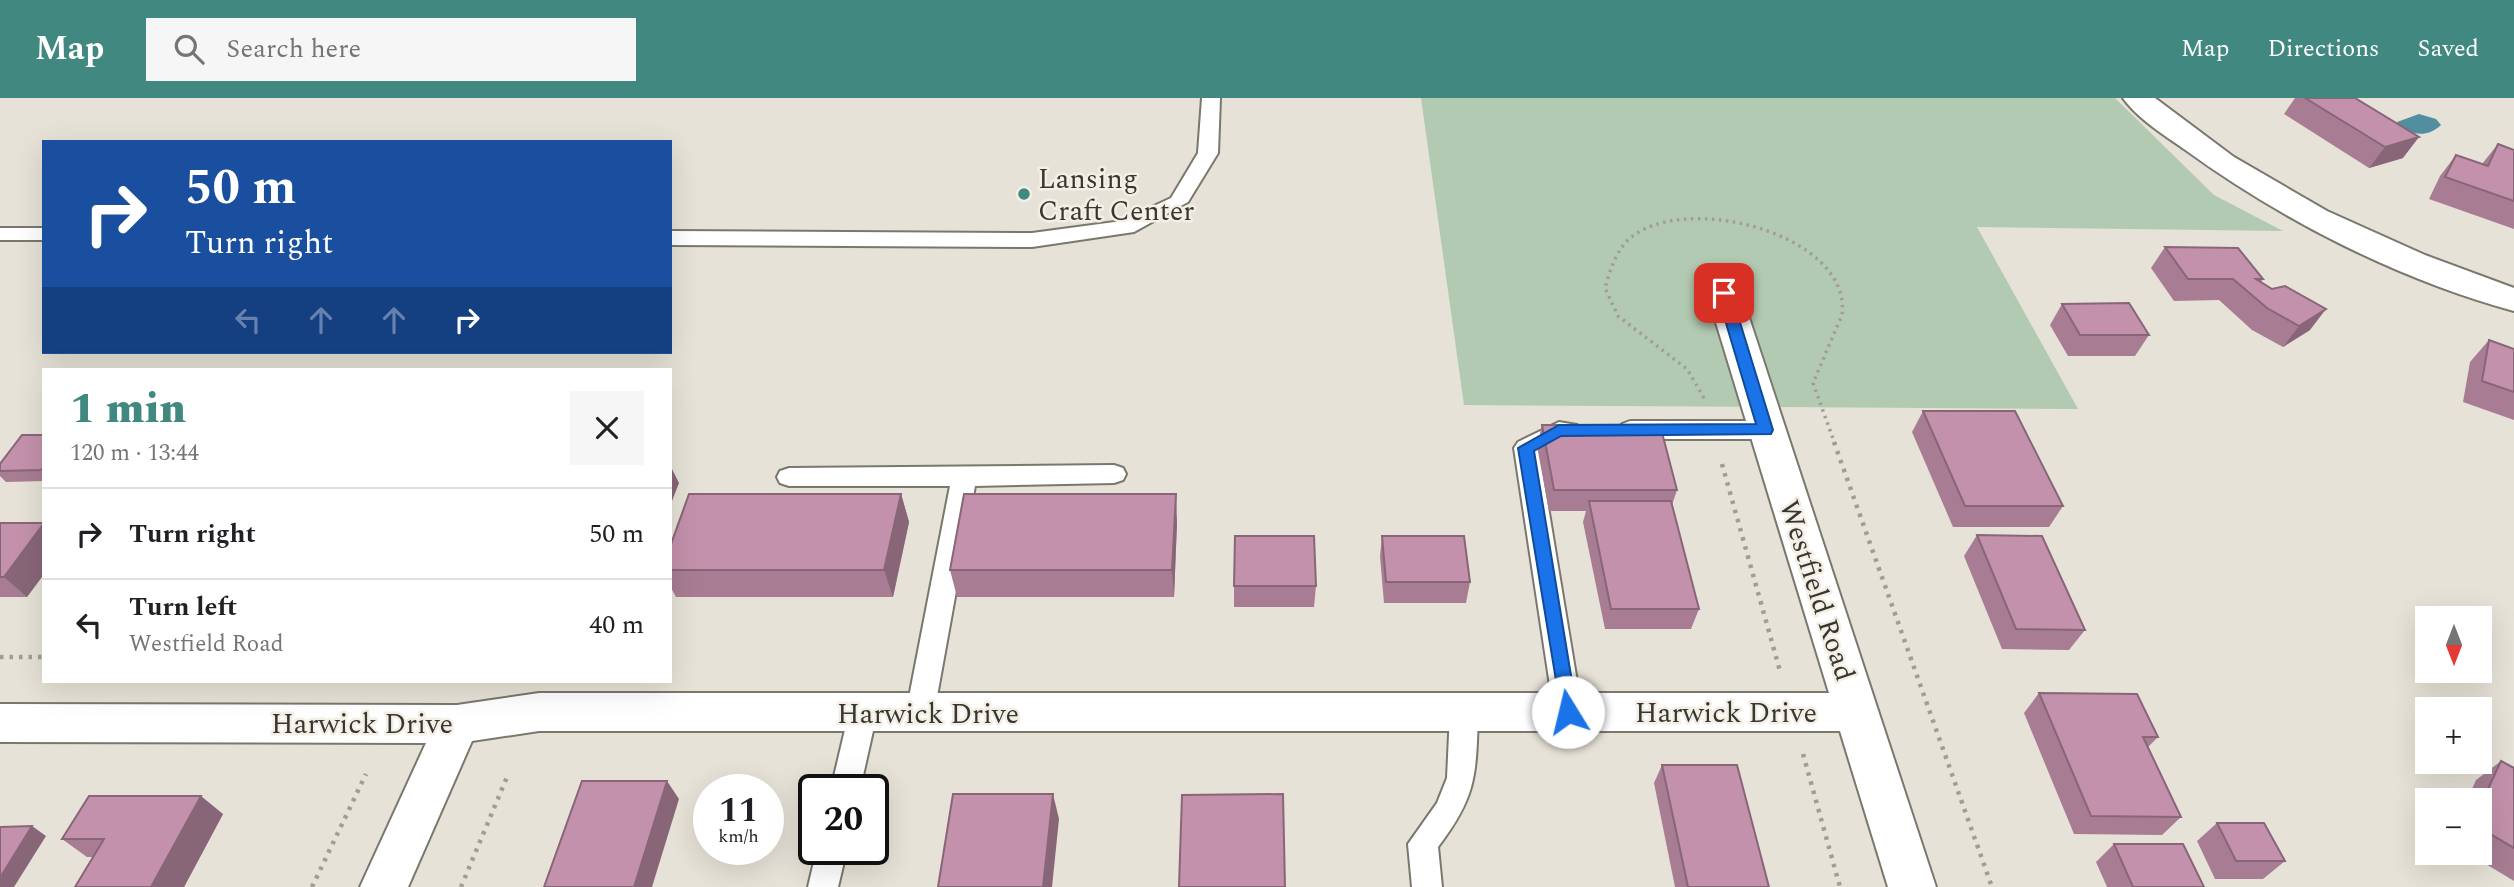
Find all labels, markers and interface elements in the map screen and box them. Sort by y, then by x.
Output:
search box [146,18,636,81]
text: Map [35,24,104,74]
text: Search here [226,29,361,69]
icon: search [170,30,208,68]
text: Map [2181,31,2229,67]
text: Directions [2267,31,2379,67]
text: Saved [2417,31,2479,67]
text: 50 m [185,151,296,226]
place label: Lansing Craft Center [1038,158,1194,233]
icon: right [70,168,161,259]
marker: Lansing Craft Center [1016,186,1032,202]
text: Turn right [185,219,333,268]
pin [1694,263,1754,323]
icon: arrive [1705,274,1743,312]
icon: left [229,301,267,339]
icon: ahead [302,301,340,339]
icon: ahead [375,301,413,339]
icon: right [448,301,486,339]
text: 1 min [70,378,186,441]
button: close [570,391,644,465]
text: 120 m · 13:44 [70,436,199,471]
street label: Westfield Road [1767,494,1866,687]
text: Turn right [129,514,256,554]
text: 50 m [589,514,644,554]
icon: right [70,515,108,553]
text: Turn left [129,587,237,627]
text: 40 m [589,605,644,645]
icon: left [70,606,108,644]
north arrow [2415,606,2492,682]
map controls [2415,606,2492,865]
text: Westfield Road [129,627,284,662]
position arrow [1531,675,1605,749]
street label: Harwick Drive [1635,692,1817,735]
street label: Harwick Drive [837,693,1019,736]
button: + [2415,697,2492,774]
street label: Harwick Drive [271,703,453,746]
speed limit sign: 20 [798,774,889,865]
text: 11 [719,784,758,837]
button: − [2415,788,2492,865]
text: km/h [718,823,759,850]

